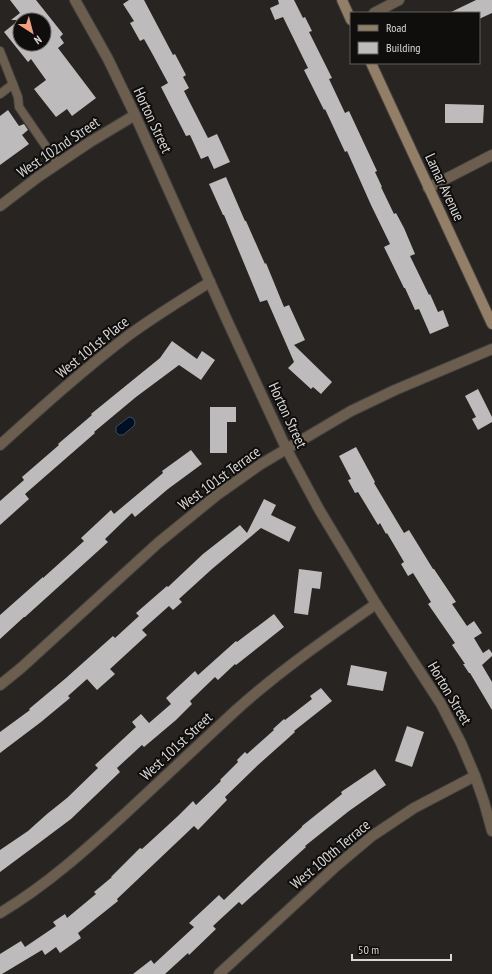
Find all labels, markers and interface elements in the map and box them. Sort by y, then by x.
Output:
north arrow [12,12,52,52]
legend [350,12,480,64]
text: Road [386,20,406,35]
text: N [31,33,44,48]
text: Building [386,40,421,55]
street label: Horton Street [130,84,176,156]
street label: West 102nd Street [13,112,103,182]
street label: Lamar Avenue [421,150,469,224]
street label: West 101st Place [52,312,132,382]
street label: Horton Street [265,379,311,451]
street label: West 101st Terrace [174,442,264,514]
street label: Horton Street [424,658,476,728]
street label: West 101st Street [136,708,216,784]
street label: West 100th Terrace [286,815,374,893]
scale bar [352,936,451,962]
text: 50 m [358,942,379,957]

